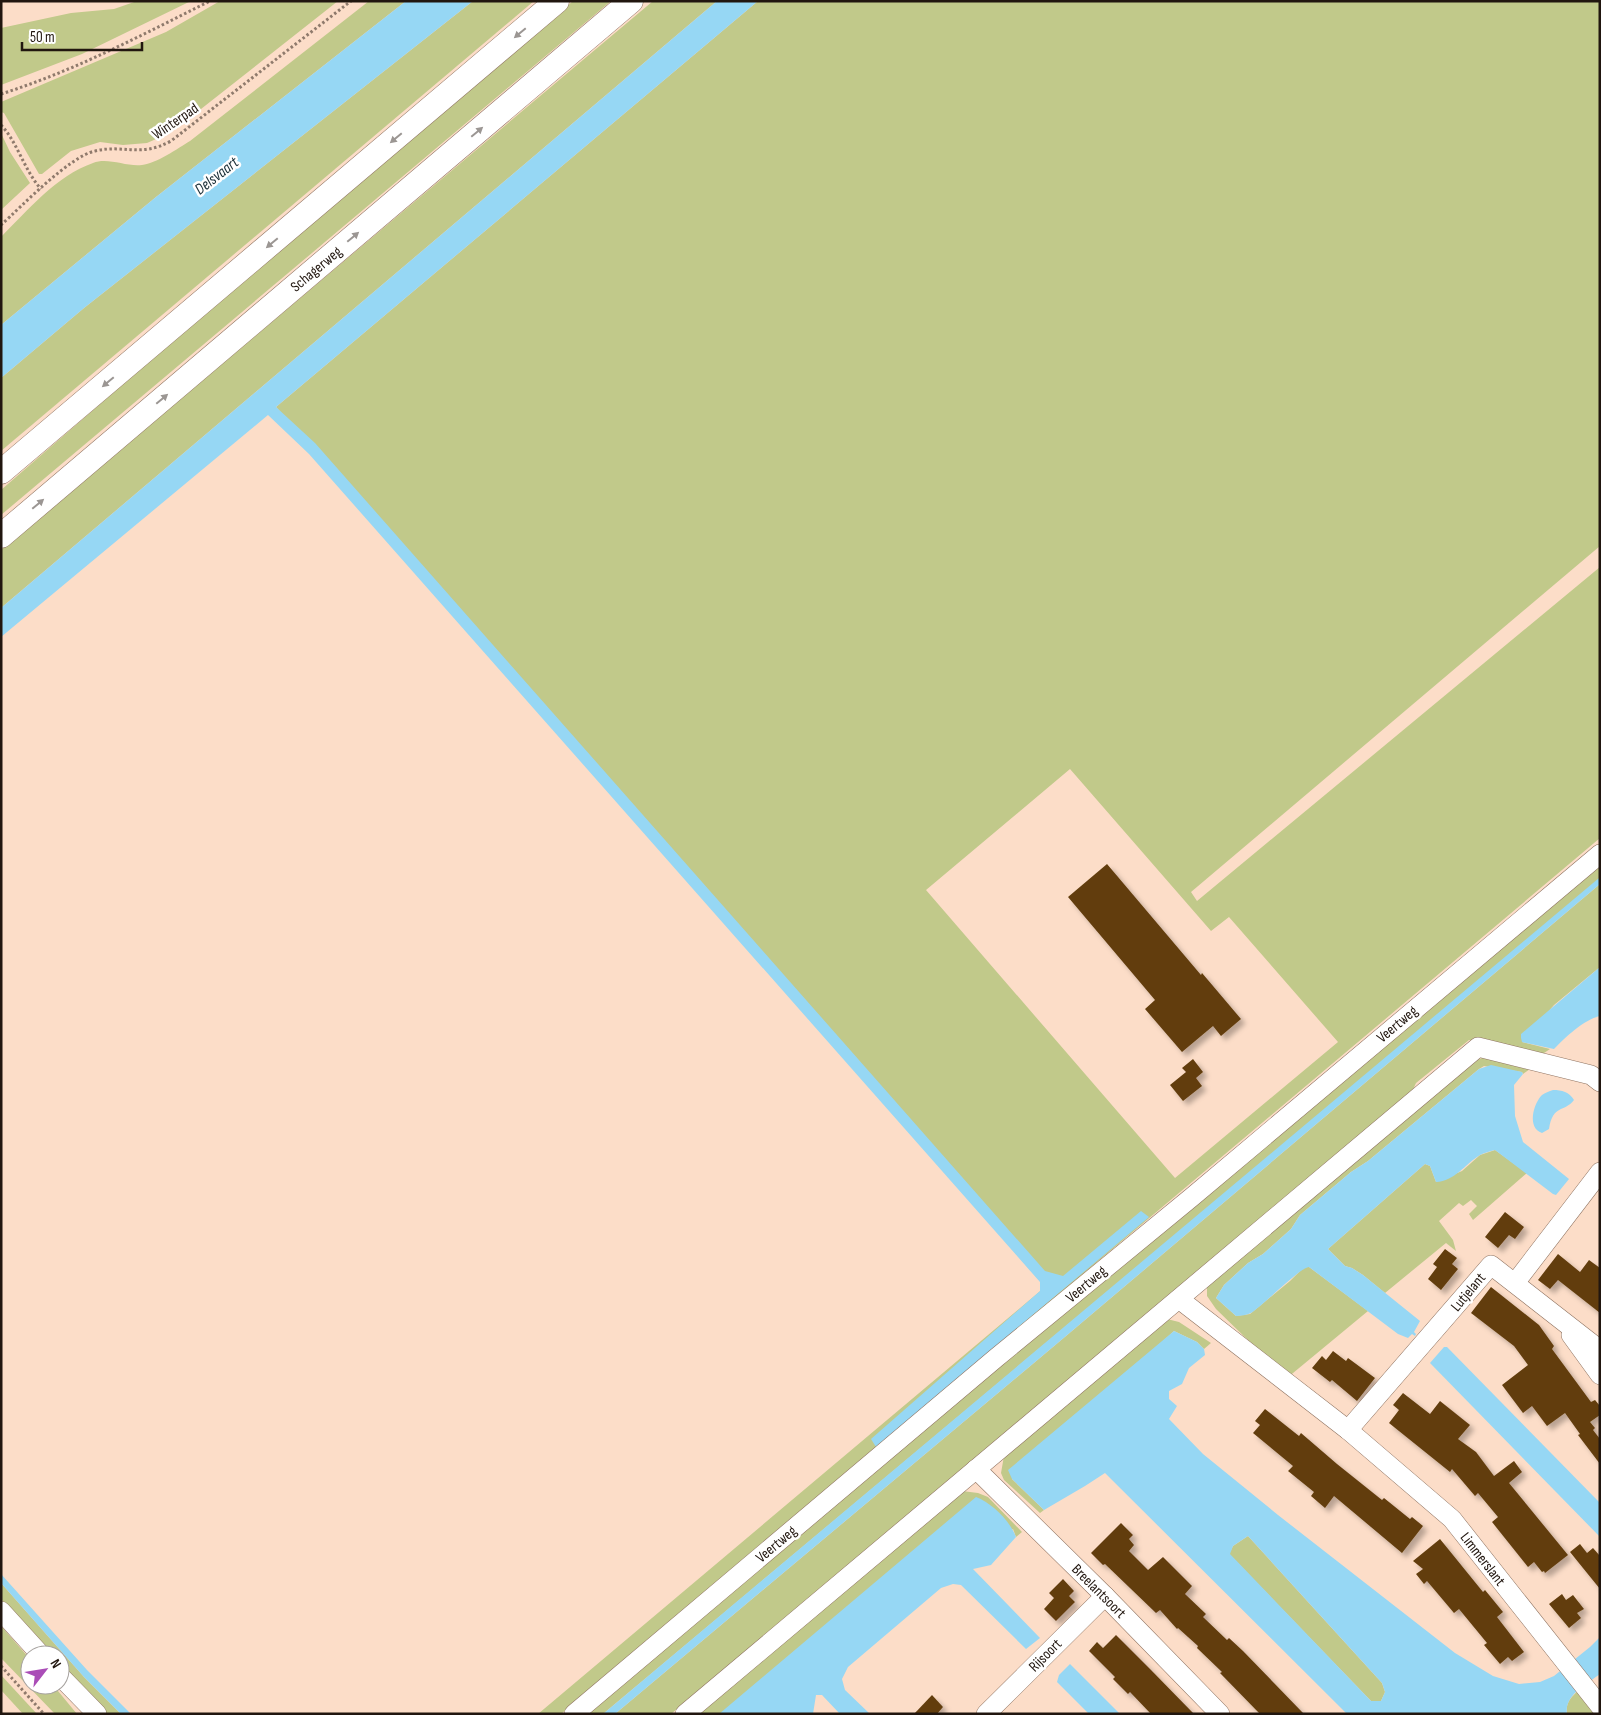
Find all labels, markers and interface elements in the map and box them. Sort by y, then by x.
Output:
scale bar [22,20,142,52]
one-way arrow [514,27,527,38]
text: 50 m [30,28,55,47]
street label: Winterpad [148,99,202,144]
one-way arrow [470,126,482,138]
one-way arrow [390,132,403,143]
water label: Delsvaart [191,152,244,199]
one-way arrow [346,232,359,243]
one-way arrow [266,237,278,248]
street label: Schagerweg [287,242,346,296]
one-way arrow [102,376,114,387]
one-way arrow [156,394,169,405]
one-way arrow [32,499,45,510]
street label: Veertweg [1373,1002,1422,1047]
street label: Veertweg [1062,1262,1111,1307]
street label: Lutjelant [1447,1269,1490,1316]
street label: Veertweg [752,1522,801,1567]
street label: Limmerslant [1456,1529,1510,1590]
street label: Breelantsoort [1067,1560,1130,1623]
street label: Rijsoort [1025,1634,1066,1676]
north arrow [20,1645,70,1695]
text: N [47,1656,65,1671]

